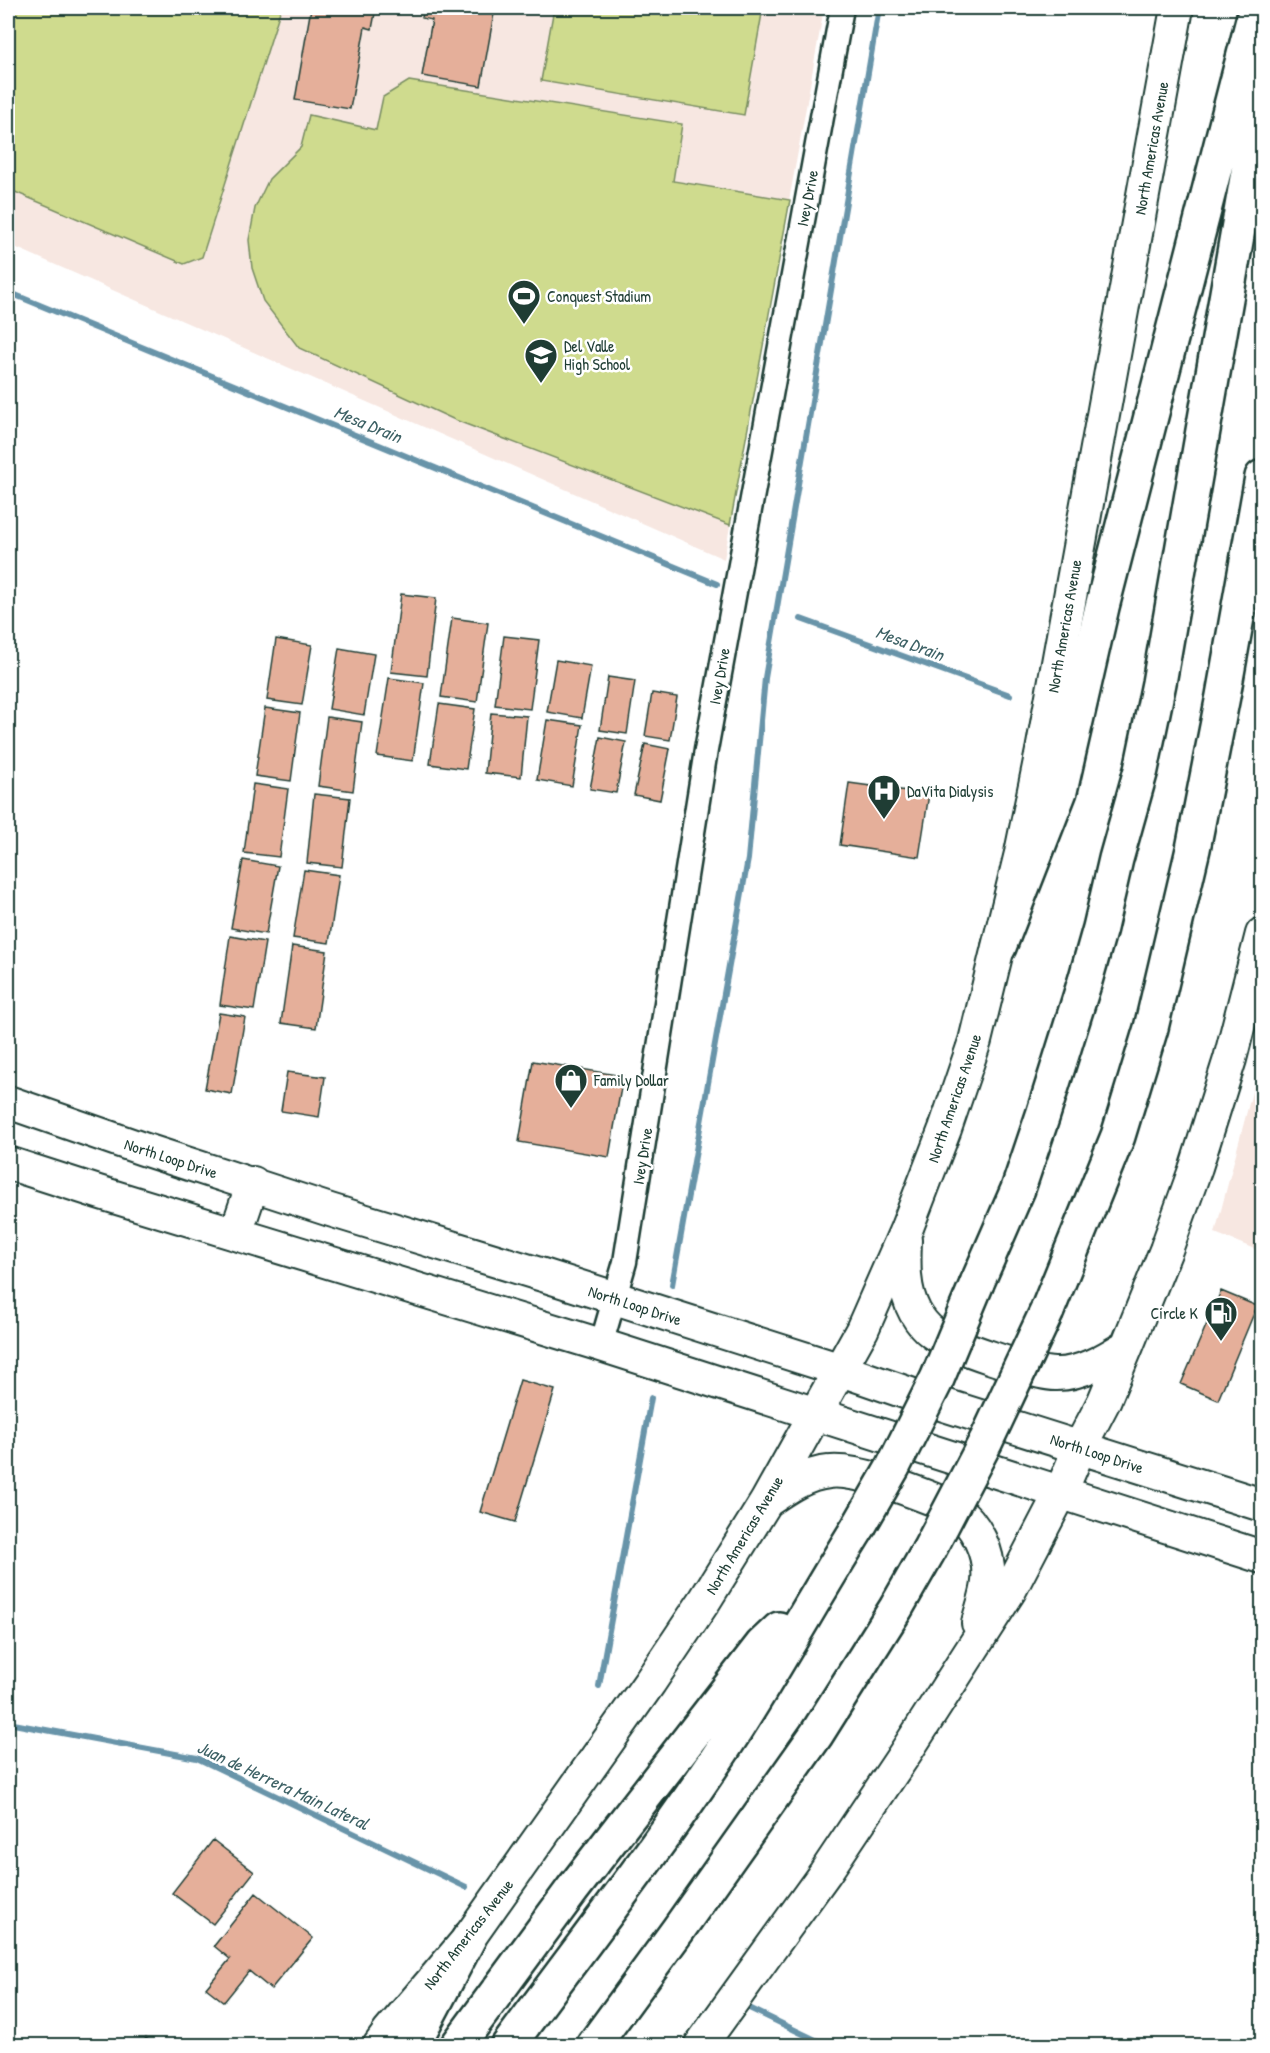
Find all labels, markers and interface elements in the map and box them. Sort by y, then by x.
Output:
street label: North Americas Avenue [1128,79,1174,216]
street label: Ivey Drive [791,167,823,228]
sports icon: Conquest Stadium [506,278,542,325]
place label: Conquest Stadium [547,285,651,307]
place label: Del Valle High School [564,335,631,375]
school or university icon: Del Valle High School [523,337,559,384]
water label: Mesa Drain [331,399,407,450]
street label: North Americas Avenue [1041,557,1087,694]
water label: Mesa Drain [872,619,949,667]
street label: Ivey Drive [703,645,735,706]
hospital icon: DaVita Dialysis [866,773,902,820]
place label: DaVita Dialysis [907,780,993,802]
street label: North Americas Avenue [922,1030,987,1165]
shop icon: Family Dollar [553,1062,589,1109]
place label: Family Dollar [593,1069,669,1091]
street label: Ivey Drive [627,1125,657,1186]
street label: North Loop Drive [122,1133,221,1184]
street label: North Loop Drive [586,1280,685,1331]
fuel station icon: Circle K [1203,1295,1239,1342]
place label: Circle K [1151,1302,1199,1324]
street label: North Loop Drive [1048,1428,1147,1479]
street label: North Americas Avenue [700,1471,788,1598]
water label: Juan de Herrera Main Lateral [193,1734,374,1836]
street label: North Americas Avenue [418,1874,519,1994]

